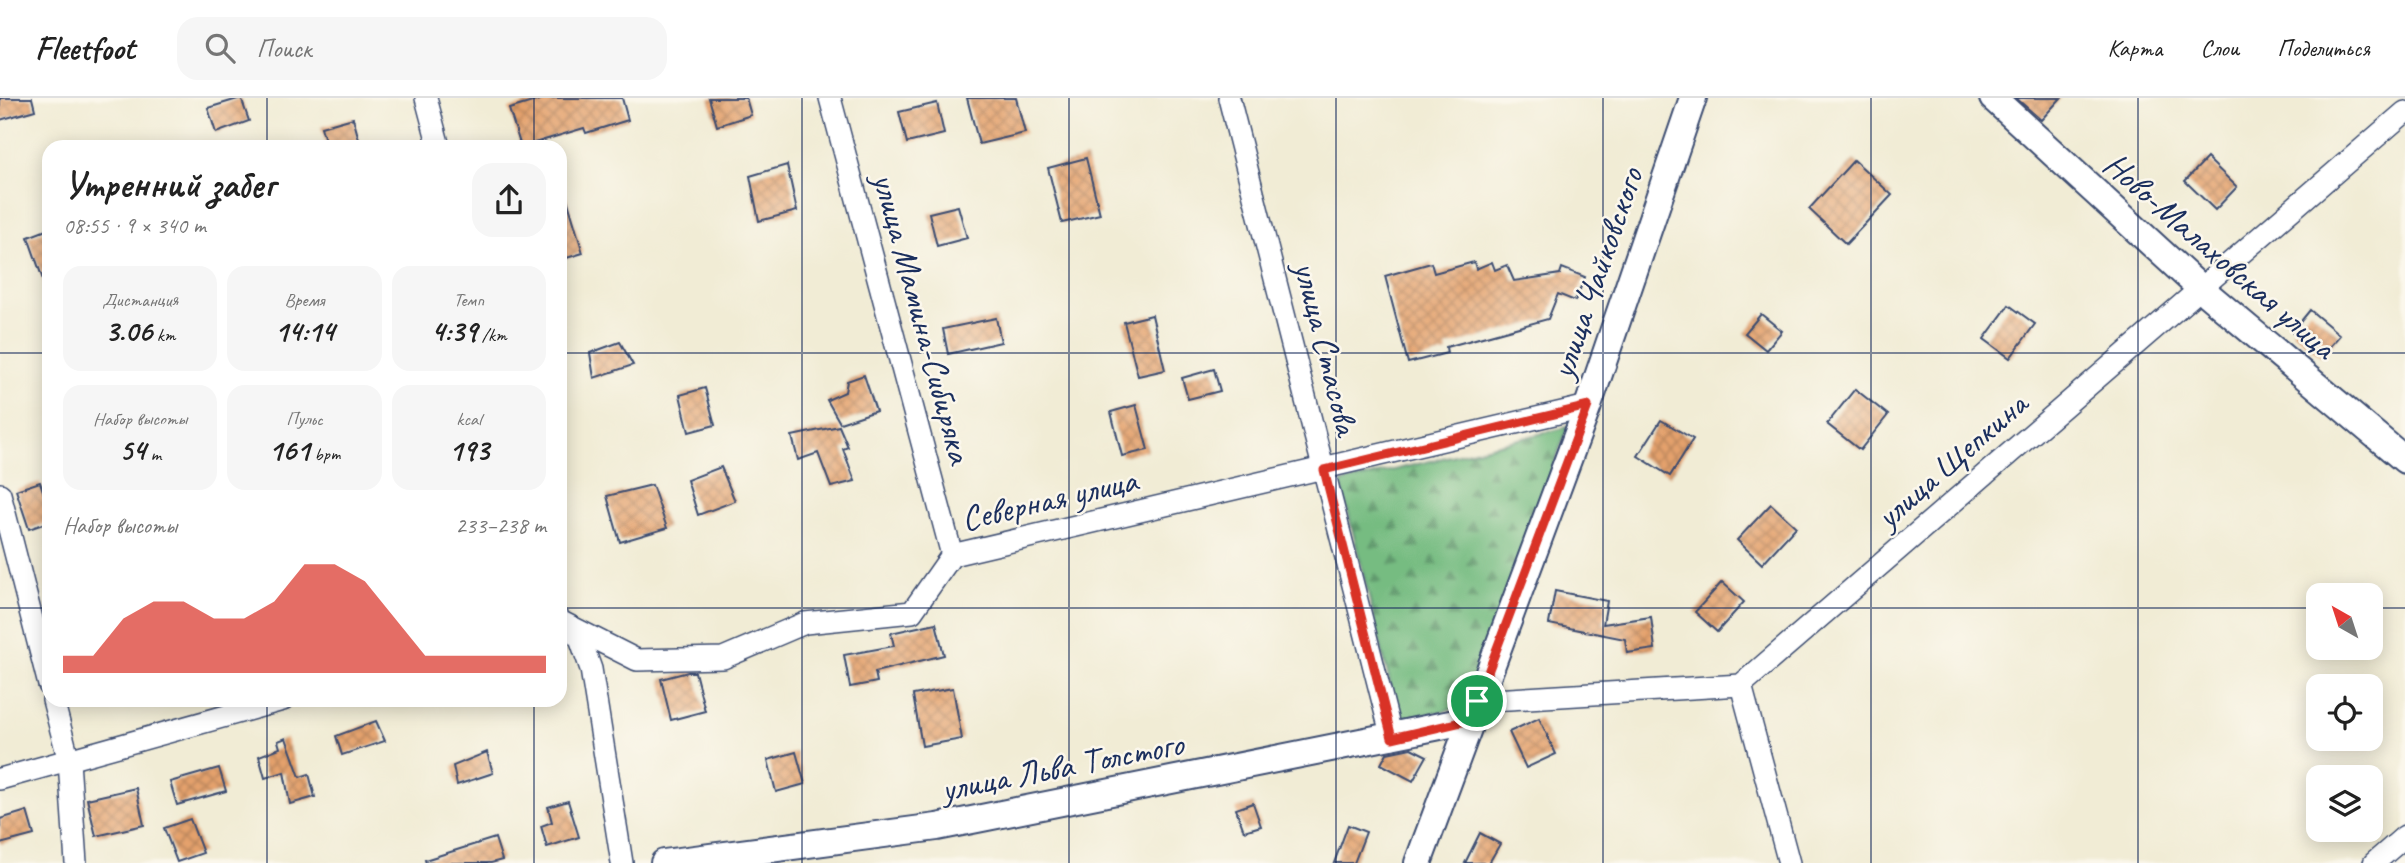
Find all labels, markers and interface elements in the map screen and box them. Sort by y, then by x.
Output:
search box [177,17,667,80]
text: Fleetfoot [35,27,135,69]
icon: search [201,29,239,67]
text: Поиск [257,32,312,65]
text: Карта [2108,33,2162,63]
text: Слои [2200,33,2239,63]
text: Поделиться [2277,33,2370,63]
street label: Ново-Малаховская улица [2094,142,2347,370]
street label: улица Чайковского [1539,160,1654,386]
text: Утренний забег [63,161,275,208]
button: share [472,163,546,237]
street label: улица Мамина-Сибиряка [862,166,984,471]
text: 08:55 · 9 × 340 m [63,211,206,240]
street label: улица Стасова [1283,255,1370,442]
text: Дистанция [102,288,178,312]
text: Время [284,288,325,312]
text: Темп [454,288,484,312]
text: 3.06 [105,312,152,350]
text: 14:14 [275,312,334,350]
text: 4:39 [431,312,477,350]
text: km [152,323,175,347]
text: /km [477,323,507,347]
street label: улица Щепкина [1865,380,2038,540]
text: Набор высоты [93,407,187,431]
text: Пульс [286,407,323,431]
text: kcal [456,407,481,431]
text: 54 [119,431,146,469]
text: 161 [269,431,310,469]
text: 193 [449,431,489,469]
text: m [146,442,161,466]
text: bpm [310,442,340,466]
street label: Северная улица [957,457,1144,542]
text: Набор высоты [63,511,177,540]
text: 233–238 m [455,511,546,540]
north arrow [2306,583,2384,660]
map controls [2306,583,2383,842]
pin [1447,671,1507,731]
button: locate [2306,674,2383,751]
icon: arrive [1458,682,1496,720]
street label: улица Льва Толстого [935,721,1188,812]
button: layers [2306,765,2383,842]

